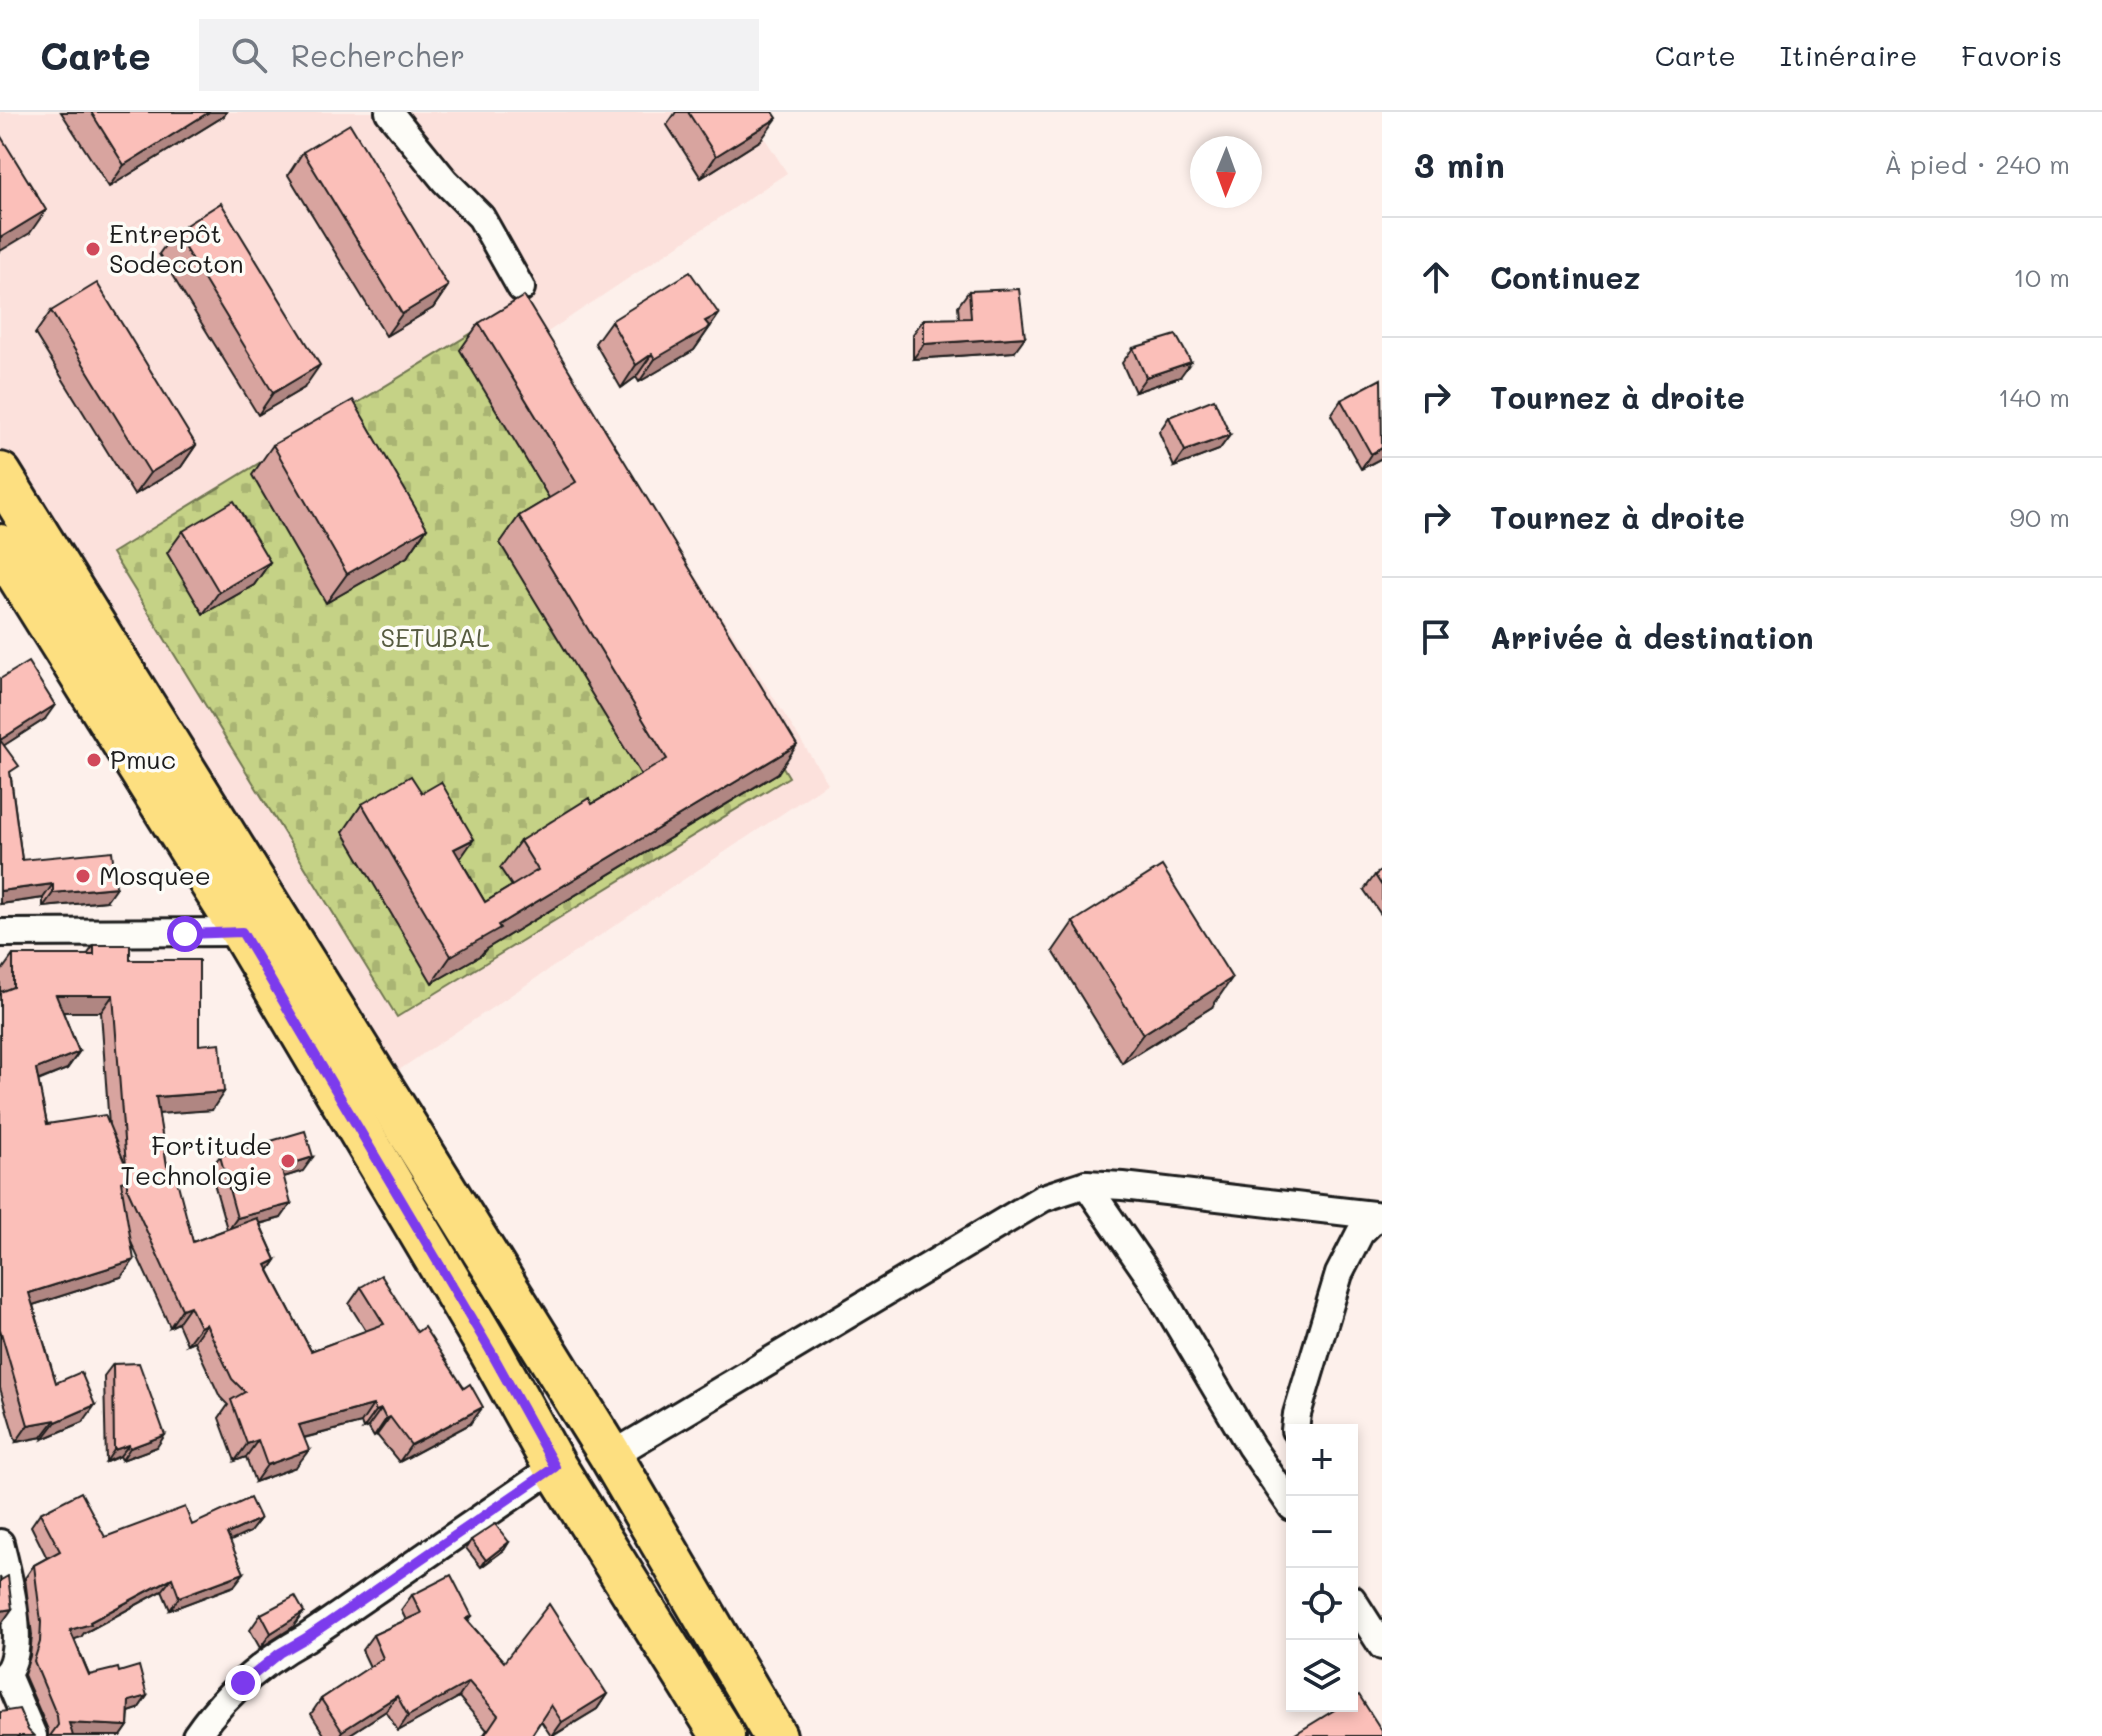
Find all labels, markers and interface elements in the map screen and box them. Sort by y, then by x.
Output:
search box [199,19,759,91]
text: Carte [40,30,151,80]
icon: search [227,33,271,77]
text: Rechercher [291,35,465,75]
text: Carte [1655,37,1736,73]
text: Itinéraire [1780,37,1917,73]
text: Favoris [1961,37,2062,73]
north arrow [1190,136,1262,208]
text: 3 min [1414,142,1505,187]
text: À pied · 240 m [1884,147,2070,181]
place label: Entrepôt Sodecoton [109,216,244,280]
marker: Entrepôt Sodecoton [84,240,102,258]
icon: ahead [1414,255,1458,299]
text: Continuez [1490,257,1640,297]
text: 10 m [2013,260,2070,294]
icon: right [1414,375,1458,419]
text: Tournez à droite [1490,377,1745,417]
text: 140 m [1998,380,2070,414]
icon: right [1414,495,1458,539]
text: Tournez à droite [1490,497,1745,537]
text: 90 m [2010,500,2070,534]
icon: arrive [1414,615,1458,659]
text: Arrivée à destination [1490,617,1813,657]
park label: SETUBAL [380,620,490,654]
place label: Pmuc [110,742,176,776]
marker: Pmuc [85,751,103,769]
place label: Mosquee [99,858,211,892]
marker: Mosquee [74,867,92,885]
route start [167,916,203,952]
place label: Fortitude Technologie [121,1128,272,1192]
marker: Fortitude Technologie [279,1152,297,1170]
map controls [1286,1424,1358,1712]
button: + [1286,1424,1358,1496]
button: − [1286,1496,1358,1568]
button: locate [1286,1568,1358,1640]
button: layers [1286,1640,1358,1712]
route end [225,1665,261,1701]

